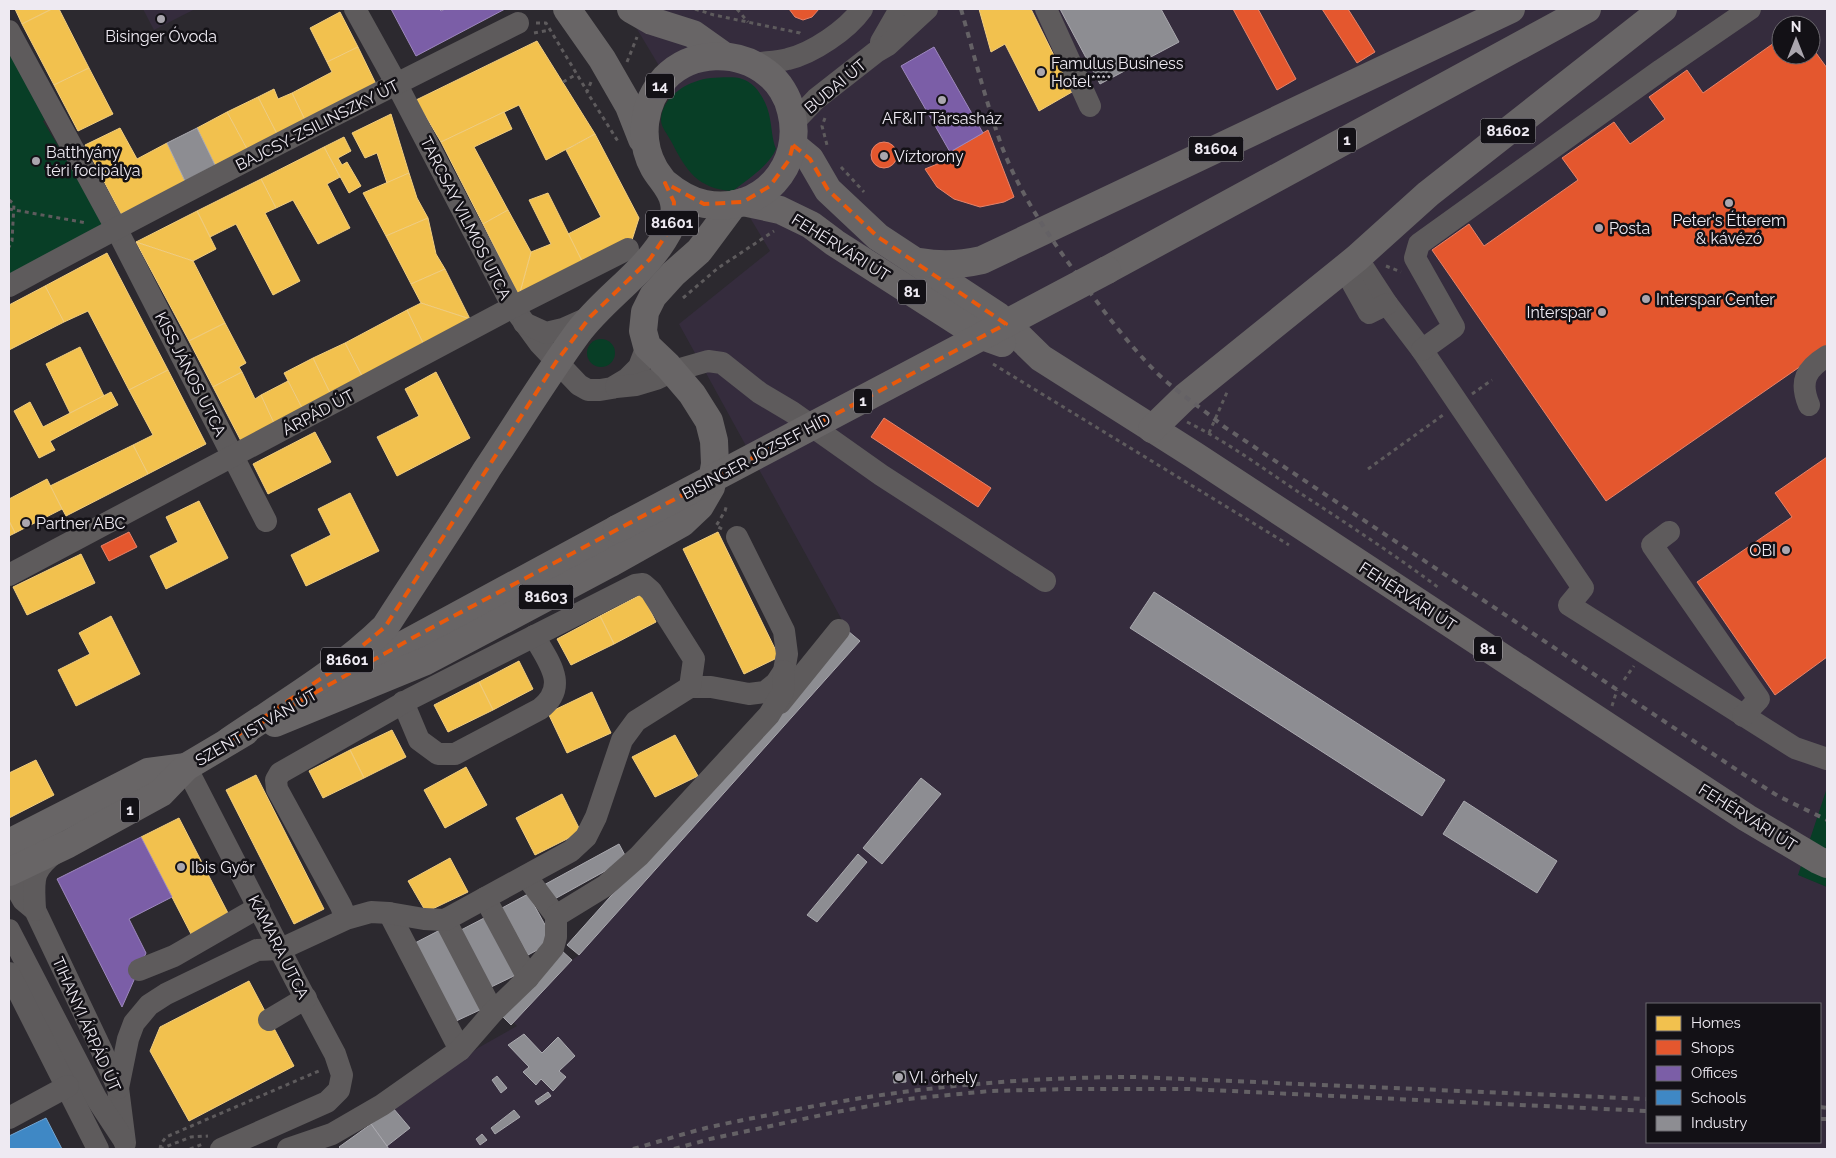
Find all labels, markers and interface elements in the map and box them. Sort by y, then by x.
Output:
marker: Bisinger Óvoda [155,13,167,25]
north arrow [1771,15,1821,65]
text: N [1791,19,1801,35]
place label: Bisinger Óvoda [105,26,217,46]
street label: BUDAI ÚT [800,54,870,118]
place label: Famulus Business Hotel**** [1051,54,1184,91]
marker: Famulus Business Hotel**** [1035,66,1047,78]
road number: 14 [646,74,674,98]
street label: BAJCSY-ZSILINSZKY ÚT [232,75,402,175]
marker: AF&IT Társasház [936,94,948,106]
place label: AF&IT Társasház [882,109,1002,128]
road number: 81602 [1480,118,1536,144]
road number: 1 [1338,128,1356,152]
street label: TARCSAY VILMOS UTCA [416,134,515,303]
road number: 81604 [1188,136,1244,162]
place label: Batthyány téri focipálya [46,143,140,180]
place label: Víztorony [894,147,964,166]
marker: Víztorony [878,150,890,162]
marker: Batthyány téri focipálya [30,155,42,167]
marker: Peter's Étterem & kávézó [1723,197,1735,209]
street label: FEHÉRVÁRI ÚT [788,209,894,285]
road number: 81601 [646,210,698,236]
place label: Peter's Étterem & kávézó [1672,210,1786,248]
place label: Posta [1609,219,1650,238]
marker: Posta [1593,222,1605,234]
road number: 81 [898,280,926,304]
place label: Interspar Center [1656,290,1775,309]
marker: Interspar Center [1640,293,1652,305]
place label: Interspar [1527,303,1592,322]
marker: Interspar [1596,306,1608,318]
street label: KISS JÁNOS UTCA [151,309,231,440]
street label: ÁRPÁD ÚT [279,385,358,439]
road number: 1 [854,388,872,414]
street label: BISINGER JÓZSEF HÍD [678,408,834,504]
place label: Partner ABC [36,514,126,533]
marker: Partner ABC [20,517,32,529]
place label: OBI [1749,541,1776,560]
marker: OBI [1780,544,1792,556]
street label: FEHÉRVÁRI ÚT [1356,557,1461,635]
road number: 81603 [518,584,574,610]
road number: 81 [1474,636,1502,662]
road number: 81601 [321,648,373,672]
street label: SZENT ISTVÁN ÚT [191,684,321,770]
street label: FEHÉRVÁRI ÚT [1695,779,1801,855]
road number: 1 [121,798,139,822]
place label: Ibis Győr [191,858,255,877]
marker: Ibis Győr [175,861,187,873]
street label: KAMARA UTCA [244,892,313,1002]
street label: TIHANYI ÁRPÁD ÚT [48,954,126,1095]
legend [1646,1003,1821,1143]
text: Homes [1691,1014,1741,1032]
text: Shops [1691,1039,1734,1057]
text: Offices [1691,1064,1738,1082]
place label: VI. őrhely [909,1068,978,1087]
marker: VI. őrhely [893,1071,905,1083]
text: Schools [1691,1089,1746,1107]
text: Industry [1691,1114,1747,1132]

